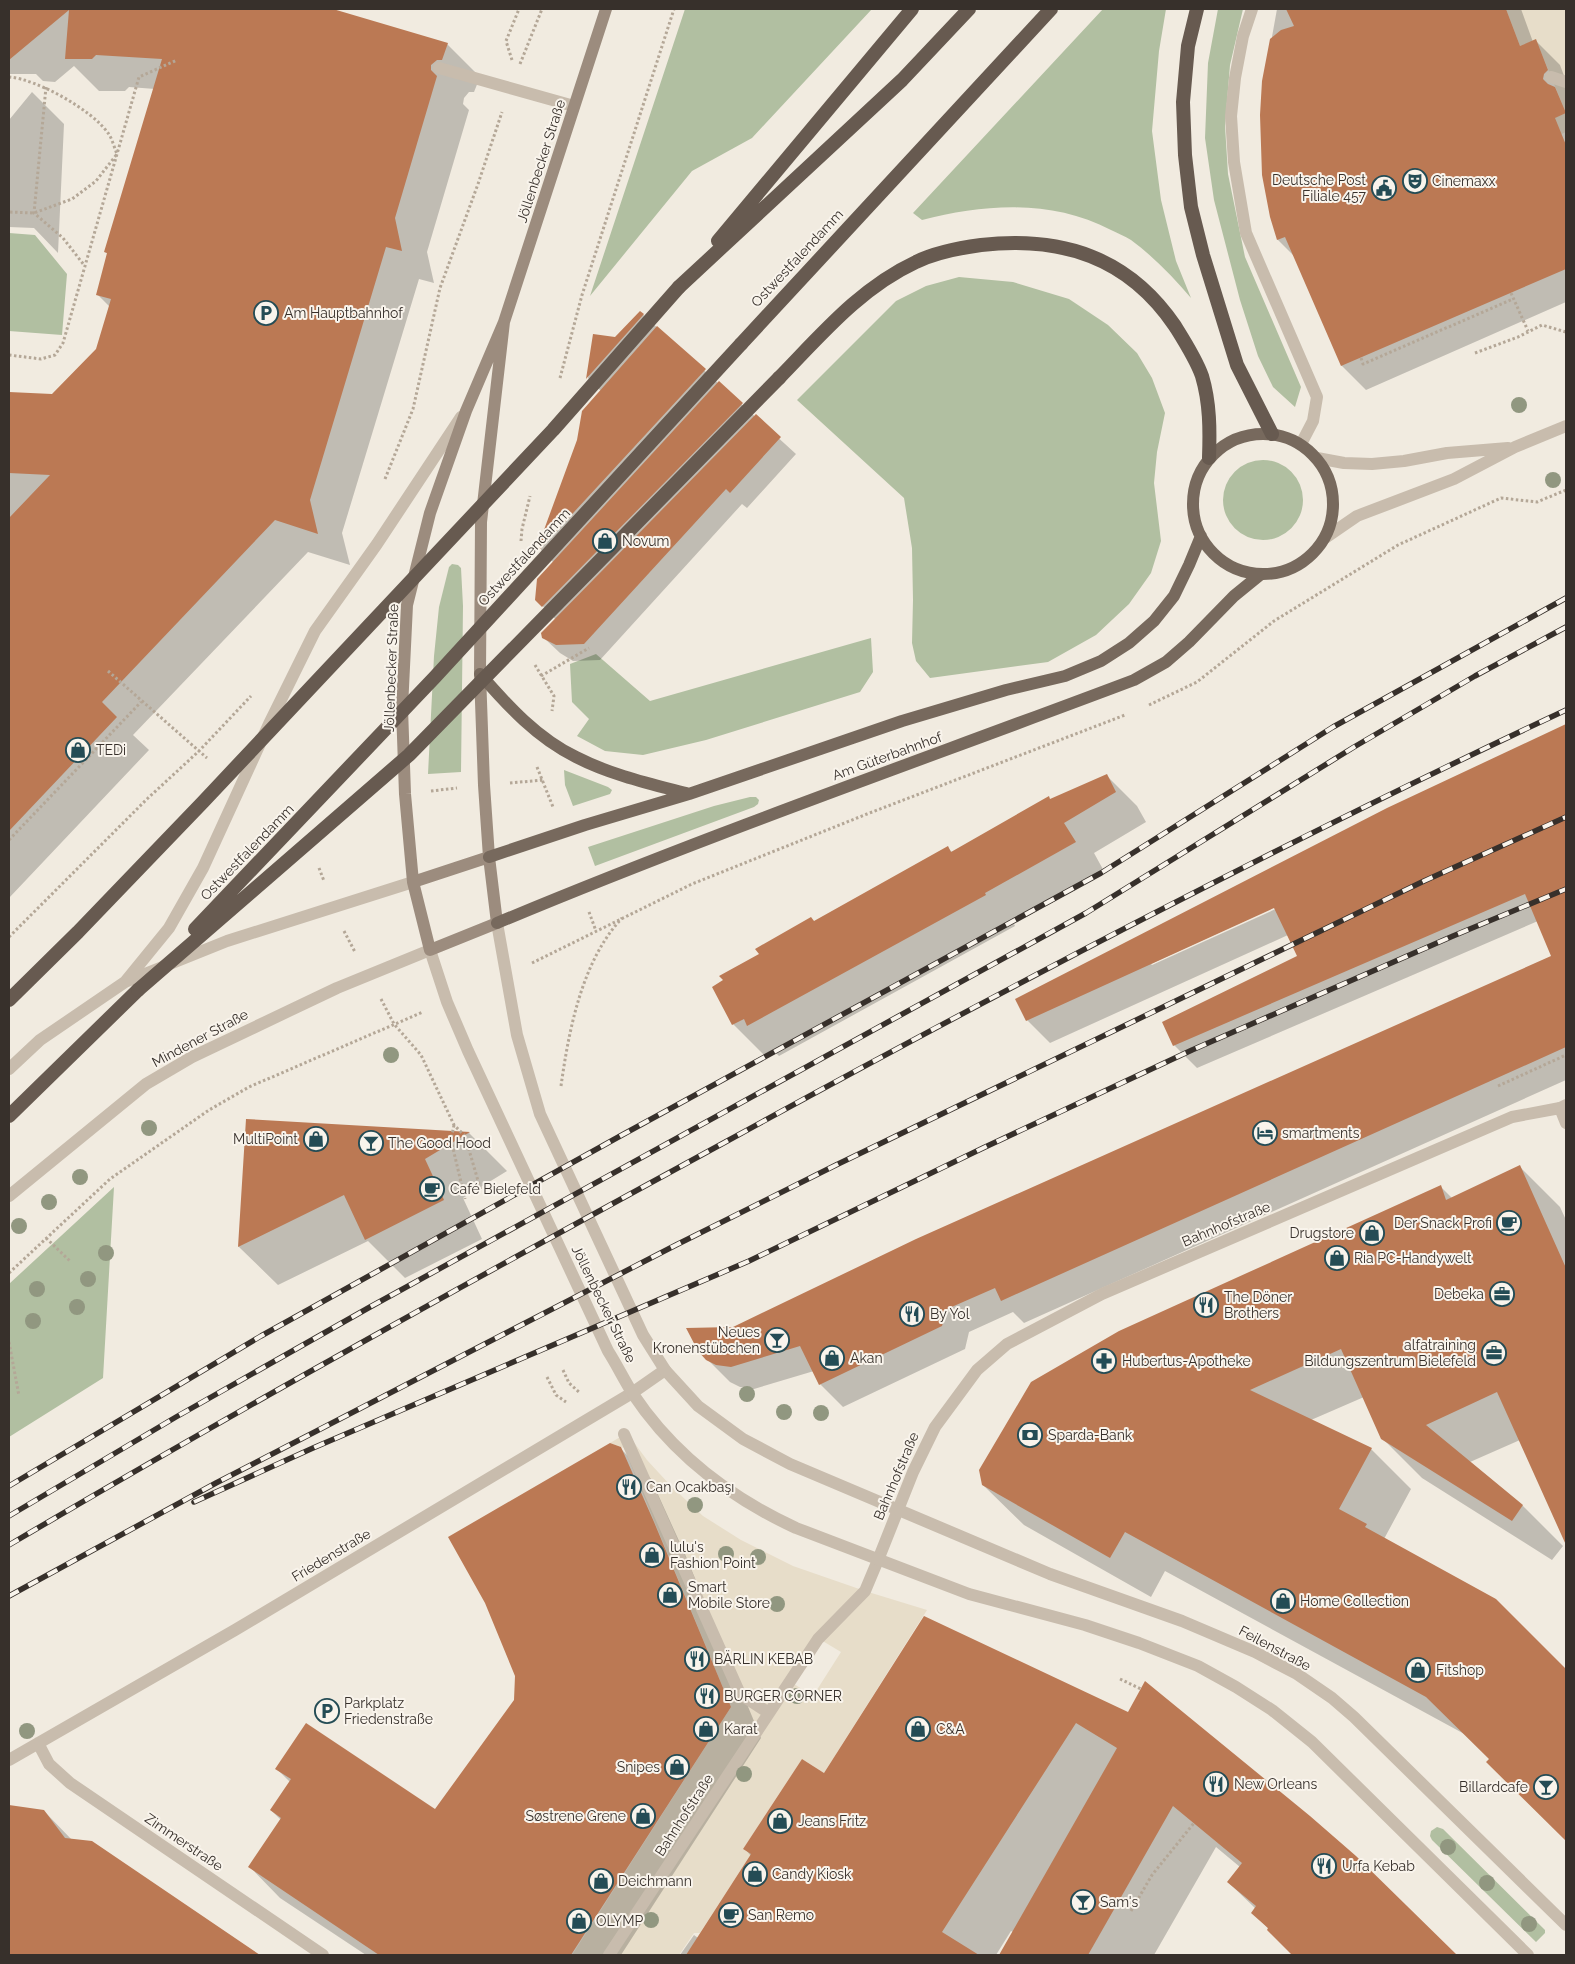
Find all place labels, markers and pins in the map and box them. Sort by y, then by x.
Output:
theatre icon: Cinemaxx [1402,168,1428,194]
place label: Deutsche Post Filiale 457 [1272,172,1367,204]
place label: Cinemaxx [1432,173,1496,189]
public building icon: Deutsche Post Filiale 457 [1371,175,1397,201]
parking icon: Am Hauptbahnhof [253,300,279,326]
place label: Am Hauptbahnhof [284,305,404,321]
shop icon: Novum [592,528,618,554]
place label: Novum [622,533,669,549]
shop icon: TEDi [65,737,91,763]
place label: TEDi [96,742,126,758]
hotel icon: smartments [1252,1120,1278,1146]
place label: smartments [1282,1125,1360,1141]
shop icon: MultiPoint [303,1126,329,1152]
bar icon: The Good Hood [358,1130,384,1156]
place label: MultiPoint [233,1131,298,1147]
place label: The Good Hood [388,1135,491,1151]
cafe icon: Café Bielefeld [419,1176,445,1202]
place label: Café Bielefeld [450,1181,541,1197]
cafe icon: Der Snack Profi [1496,1210,1522,1236]
place label: Der Snack Profi [1394,1215,1492,1231]
shop icon: Drugstore [1359,1220,1385,1246]
place label: Drugstore [1290,1225,1354,1241]
shop icon: Ria PC-Handywelt [1324,1245,1350,1271]
place label: Ria PC-Handywelt [1354,1250,1472,1266]
office icon: Debeka [1489,1281,1515,1307]
place label: Debeka [1434,1286,1484,1302]
place label: The Döner Brothers [1224,1289,1292,1321]
restaurant icon: The Döner Brothers [1193,1292,1219,1318]
restaurant icon: By Yol [899,1301,925,1327]
place label: By Yol [930,1306,970,1322]
place label: Neues Kronenstübchen [653,1324,760,1356]
bar icon: Neues Kronenstübchen [764,1327,790,1353]
place label: alfatraining Bildungszentrum Bielefeld [1304,1337,1476,1369]
office icon: alfatraining Bildungszentrum Bielefeld [1481,1340,1507,1366]
shop icon: Akan [819,1345,845,1371]
pharmacy icon: Hubertus-Apotheke [1091,1348,1117,1374]
place label: Akan [850,1350,883,1366]
place label: Hubertus-Apotheke [1122,1353,1251,1369]
bank icon: Sparda-Bank [1017,1422,1043,1448]
place label: Sparda-Bank [1048,1427,1133,1443]
restaurant icon: Can Ocakbaşı [616,1474,642,1500]
place label: Can Ocakbaşı [646,1479,734,1495]
place label: lulu's Fashion Point [670,1539,756,1571]
shop icon: lulu's Fashion Point [639,1542,665,1568]
place label: Smart Mobile Store [688,1579,770,1611]
shop icon: Smart Mobile Store [657,1582,683,1608]
shop icon: Home Collection [1270,1588,1296,1614]
place label: Home Collection [1300,1593,1409,1609]
restaurant icon: BÄRLIN KEBAB [684,1646,710,1672]
place label: BÄRLIN KEBAB [714,1649,813,1667]
shop icon: Fitshop [1405,1657,1431,1683]
place label: Fitshop [1436,1662,1484,1678]
restaurant icon: BURGER CORNER [694,1683,720,1709]
place label: BURGER CORNER [724,1688,842,1704]
place label: Parkplatz Friedenstraße [344,1695,433,1727]
parking icon: Parkplatz Friedenstraße [314,1698,340,1724]
shop icon: Karat [693,1716,719,1742]
shop icon: C&A [905,1716,931,1742]
place label: Karat [724,1721,758,1737]
place label: C&A [936,1721,965,1737]
shop icon: Snipes [664,1754,690,1780]
place label: Snipes [617,1759,660,1775]
restaurant icon: New Orleans [1203,1771,1229,1797]
bar icon: Billardcafe [1533,1774,1559,1800]
place label: New Orleans [1234,1776,1317,1792]
place label: Billardcafe [1459,1779,1528,1795]
shop icon: Søstrene Grene [630,1803,656,1829]
place label: Søstrene Grene [526,1808,626,1824]
shop icon: Jeans Fritz [767,1808,793,1834]
place label: Jeans Fritz [798,1813,866,1829]
restaurant icon: Urfa Kebab [1311,1853,1337,1879]
place label: Urfa Kebab [1342,1858,1415,1874]
shop icon: Candy Kiosk [742,1861,768,1887]
place label: Candy Kiosk [772,1866,852,1882]
shop icon: Deichmann [588,1868,614,1894]
place label: Deichmann [618,1873,692,1889]
bar icon: Sam's [1070,1889,1096,1915]
place label: Sam's [1100,1894,1138,1910]
cafe icon: San Remo [718,1902,744,1928]
place label: San Remo [748,1907,814,1923]
shop icon: OLYMP [566,1908,592,1934]
place label: OLYMP [596,1913,643,1929]

